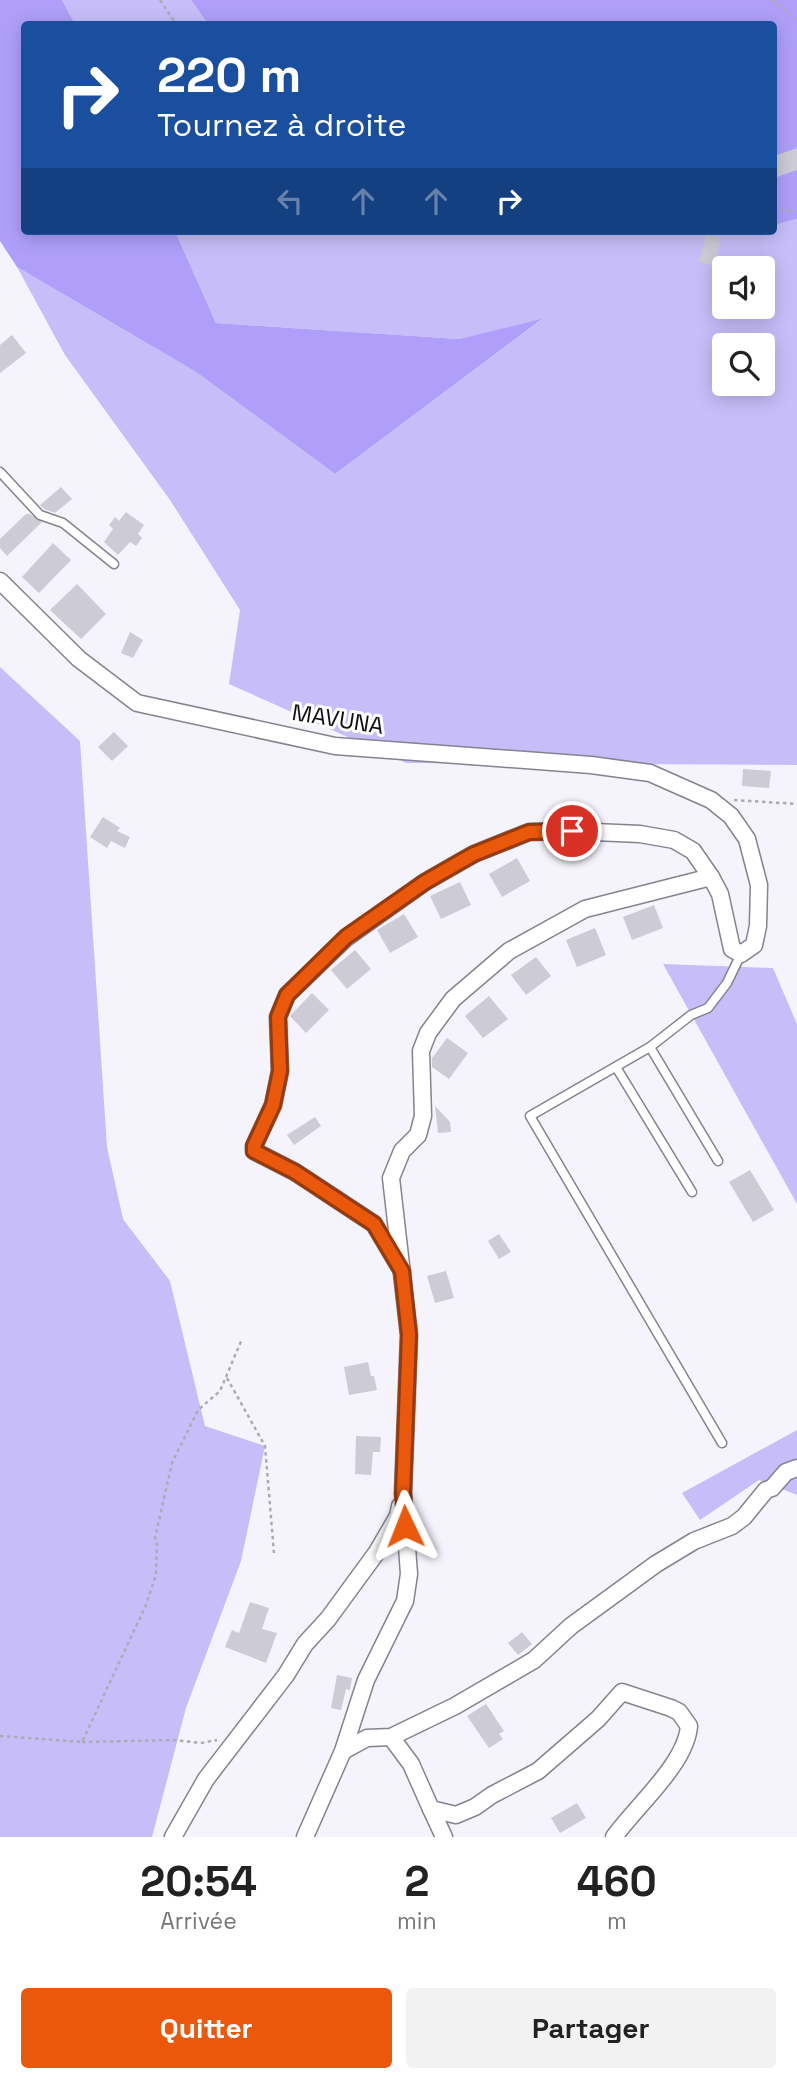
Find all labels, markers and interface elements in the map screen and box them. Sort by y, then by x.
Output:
text: 220 m [157,44,301,106]
icon: right [42,49,133,140]
text: Tournez à droite [157,105,406,145]
icon: left [271,182,309,220]
icon: ahead [344,182,382,220]
icon: ahead [417,182,455,220]
icon: right [490,182,528,220]
map controls [712,256,775,396]
button: sound [712,256,775,319]
button: search [712,333,775,396]
street label: MAVUNA [290,697,386,741]
pin [542,801,602,861]
icon: arrive [553,812,591,850]
position arrow [368,1489,442,1563]
text: 20:54 [140,1855,257,1908]
text: 2 [404,1855,429,1908]
text: 460 [577,1855,657,1908]
text: Arrivée [160,1906,237,1936]
text: min [397,1906,437,1936]
text: m [607,1906,627,1936]
button: Quitter [21,1988,392,2068]
button: Partager [406,1988,776,2068]

